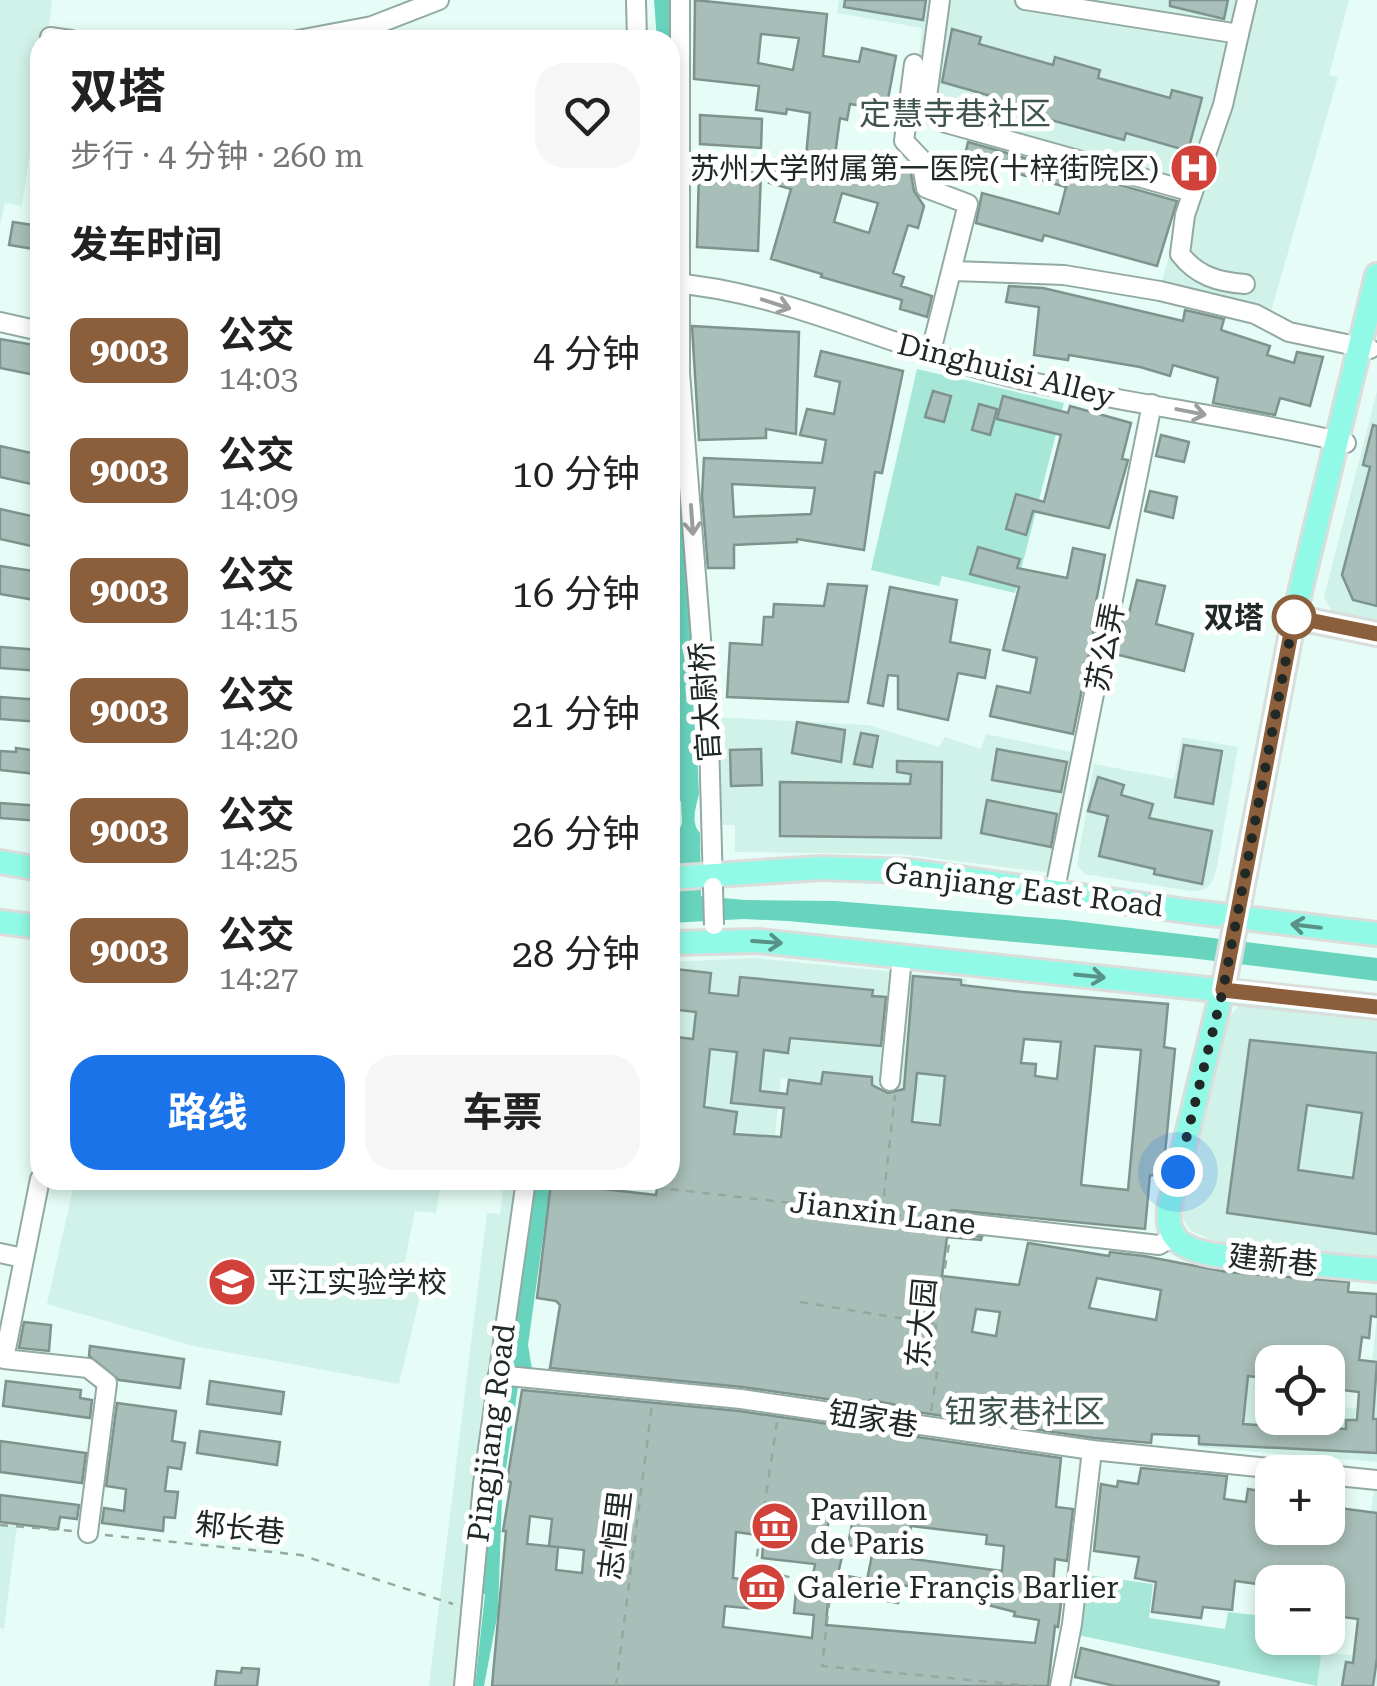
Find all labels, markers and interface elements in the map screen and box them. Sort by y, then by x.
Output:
button: heart [535,63,640,168]
text: 双塔 [70,64,166,120]
district label: 定慧寺巷社区 [859,95,1051,133]
text: 步行 · 4 分钟 · 260 m [70,137,364,175]
hospital icon: 苏州大学附属第一医院(十梓街院区) [1168,142,1220,194]
place label: 苏州大学附属第一医院(十梓街院区) [689,151,1159,186]
text: 发车时间 [70,223,222,267]
one-way arrow [759,296,791,314]
text: 公交 [218,313,294,357]
street label: Dinghuisi Alley [894,326,1118,414]
text: 9003 [90,330,168,371]
text: 4 分钟 [533,332,640,376]
text: 14:03 [218,359,298,397]
one-way arrow [1174,404,1206,423]
text: 公交 [218,433,294,477]
text: 9003 [90,450,168,491]
text: 10 分钟 [512,452,640,496]
text: 14:09 [218,479,298,517]
one-way arrow [682,504,701,536]
text: 公交 [218,553,294,597]
text: 9003 [90,570,168,611]
text: 16 分钟 [512,572,640,616]
marker: 双塔 [1273,596,1315,638]
text: 14:15 [218,599,298,637]
street label: 苏公弄 [1079,599,1131,695]
place label: 双塔 [1204,600,1264,635]
street label: 官太尉桥 [683,641,727,763]
text: 公交 [218,673,294,717]
text: 9003 [90,690,168,731]
text: 21 分钟 [512,692,640,736]
text: 14:20 [218,719,298,757]
text: 公交 [218,793,294,837]
text: 9003 [90,810,168,851]
text: 26 分钟 [512,812,640,856]
text: 14:25 [218,839,298,877]
street label: Ganjiang East Road [883,855,1165,923]
text: 公交 [218,913,294,957]
one-way arrow [1291,916,1323,935]
text: 9003 [90,930,168,971]
text: 28 分钟 [512,932,640,976]
one-way arrow [751,933,783,952]
text: 14:27 [218,959,298,997]
one-way arrow [1074,967,1106,986]
button: 路线 [70,1055,345,1170]
button: 车票 [365,1055,640,1170]
your location [1153,1147,1203,1197]
street label: Jianxin Lane [788,1184,978,1242]
street label: 建新巷 [1226,1238,1320,1282]
school or university icon: 平江实验学校 [206,1256,258,1308]
place label: 平江实验学校 [267,1265,447,1300]
street label: 东大园 [900,1277,942,1369]
street label: Pingjiang Road [460,1322,522,1544]
map controls [1255,1345,1345,1655]
button: locate [1255,1345,1345,1435]
district label: 钮家巷社区 [945,1393,1105,1431]
street label: 钮家巷 [826,1395,920,1443]
button: + [1255,1455,1345,1545]
street label: 志恒里 [592,1488,638,1582]
place label: Pavillon de Paris [810,1492,927,1561]
museum icon: Pavillon de Paris [749,1500,801,1552]
street label: 邾长巷 [193,1506,287,1550]
museum icon: Galerie Françis Barlier [736,1561,788,1613]
button: − [1255,1565,1345,1655]
place label: Galerie Françis Barlier [797,1570,1119,1605]

